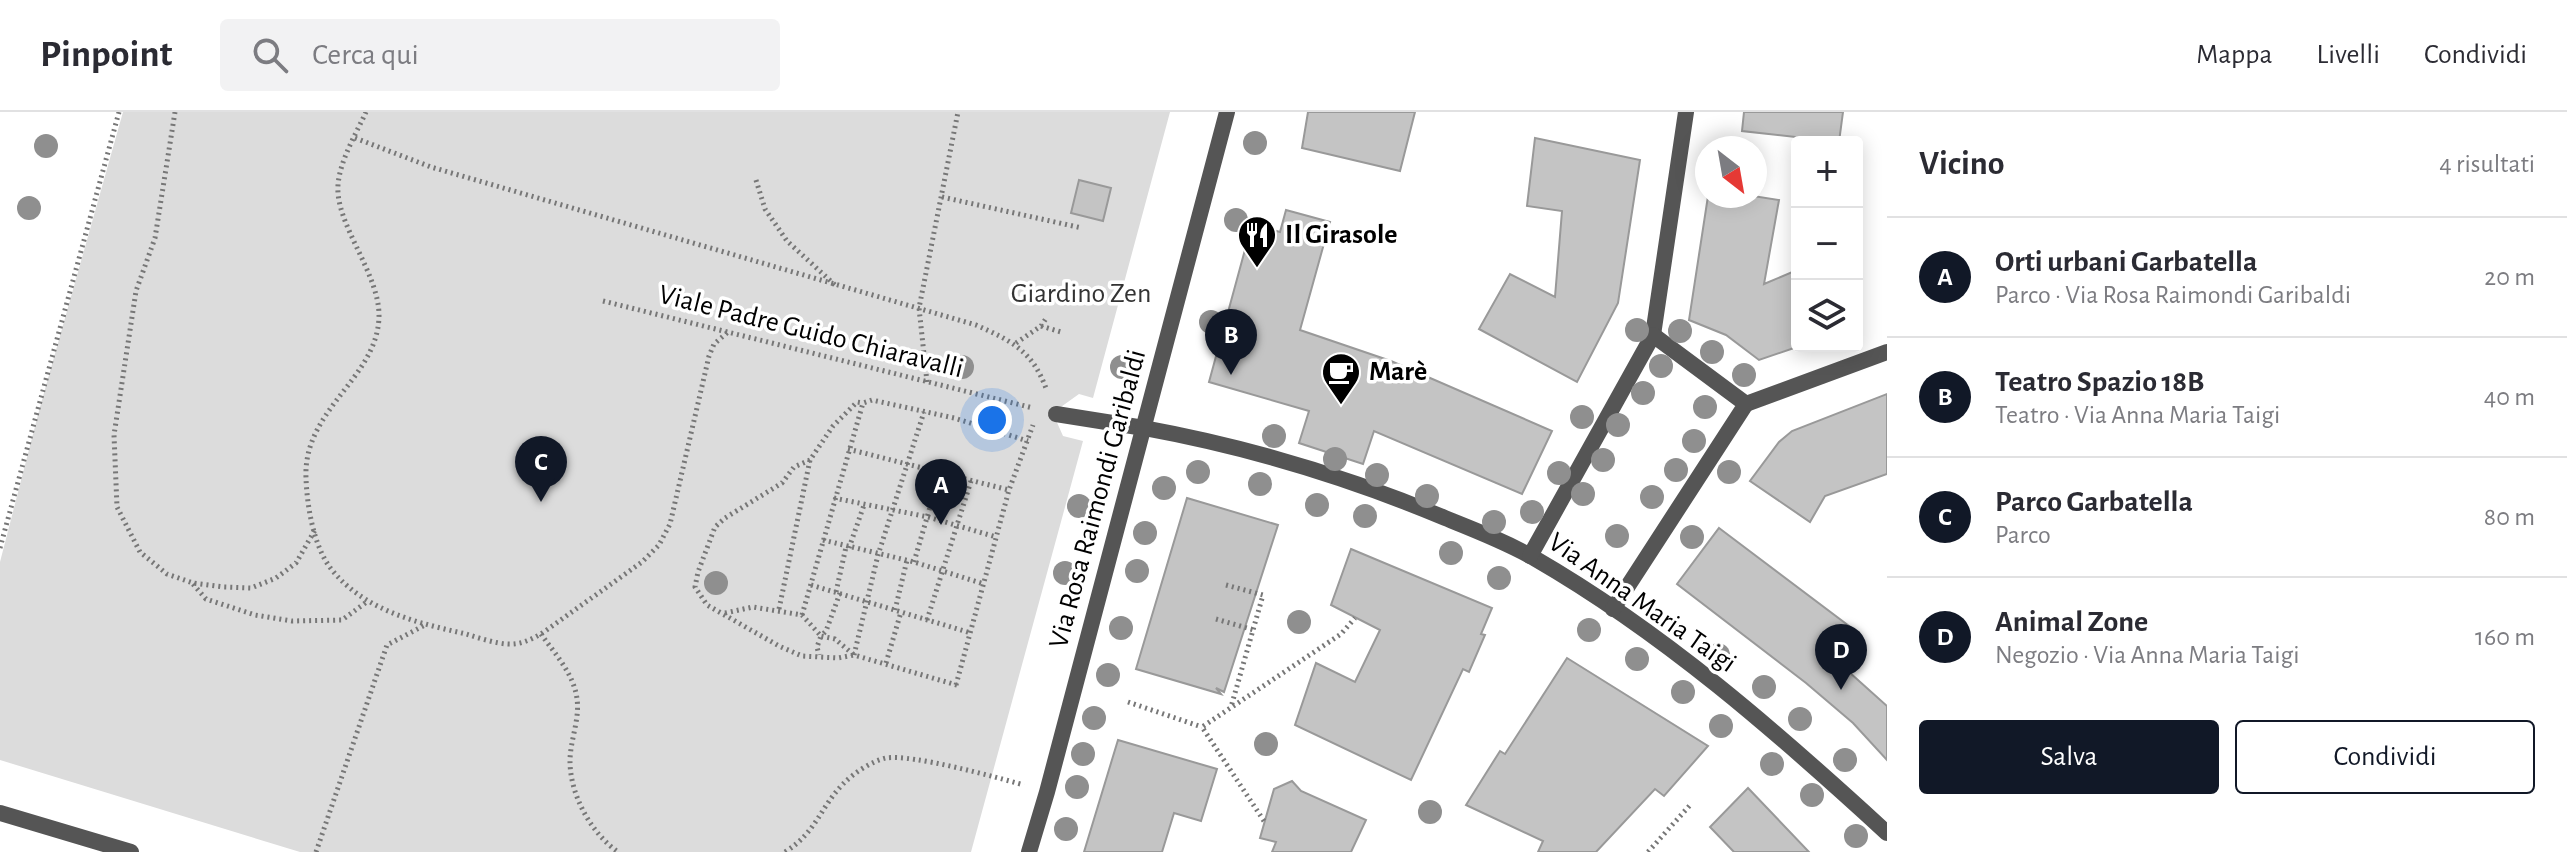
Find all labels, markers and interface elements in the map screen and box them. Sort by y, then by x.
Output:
search box [220,19,780,91]
icon: search [248,33,292,77]
text: Pinpoint [40,36,172,74]
text: Cerca qui [312,40,419,70]
text: Mappa [2196,41,2273,69]
text: Livelli [2317,41,2380,69]
text: Condividi [2424,41,2527,69]
north arrow [1695,136,1767,208]
map controls [1791,136,1863,352]
button: + [1791,136,1863,208]
text: Vicino [1919,147,2005,181]
text: 4 risultati [2439,151,2535,177]
button: − [1791,208,1863,280]
restaurant icon: Il Girasole [1236,214,1278,269]
place label: Il Girasole [1285,221,1397,249]
text: Orti urbani Garbatella [1995,247,2257,277]
text: A [1937,264,1953,290]
text: 20 m [2484,264,2535,290]
park label: Giardino Zen [1011,280,1151,308]
button: layers [1791,280,1863,352]
street label: Viale Padre Guido Chiaravalli [656,281,966,383]
text: Parco · Via Rosa Raimondi Garibaldi [1995,282,2351,308]
pin: B [1205,309,1257,375]
street label: Via Rosa Raimondi Garibaldi [1045,347,1151,651]
cafe icon: Marè [1320,351,1362,406]
place label: Marè [1369,358,1427,386]
text: Teatro Spazio 18B [1995,367,2205,397]
text: B [1937,384,1953,410]
text: 40 m [2484,384,2535,410]
your location [972,400,1012,440]
text: Teatro · Via Anna Maria Taigi [1995,402,2280,428]
pin: C [515,436,567,502]
pin: A [915,459,967,525]
text: Parco Garbatella [1995,487,2193,517]
text: C [1938,504,1952,530]
text: 80 m [2484,504,2535,530]
text: Parco [1995,522,2051,548]
street label: Via Anna Maria Taigi [1543,528,1741,678]
text: Animal Zone [1995,607,2148,637]
pin: D [1815,624,1867,690]
text: D [1936,624,1954,650]
text: 160 m [2475,624,2535,650]
text: Negozio · Via Anna Maria Taigi [1995,642,2300,668]
button: Salva [1919,720,2219,794]
button: Condividi [2235,720,2535,794]

